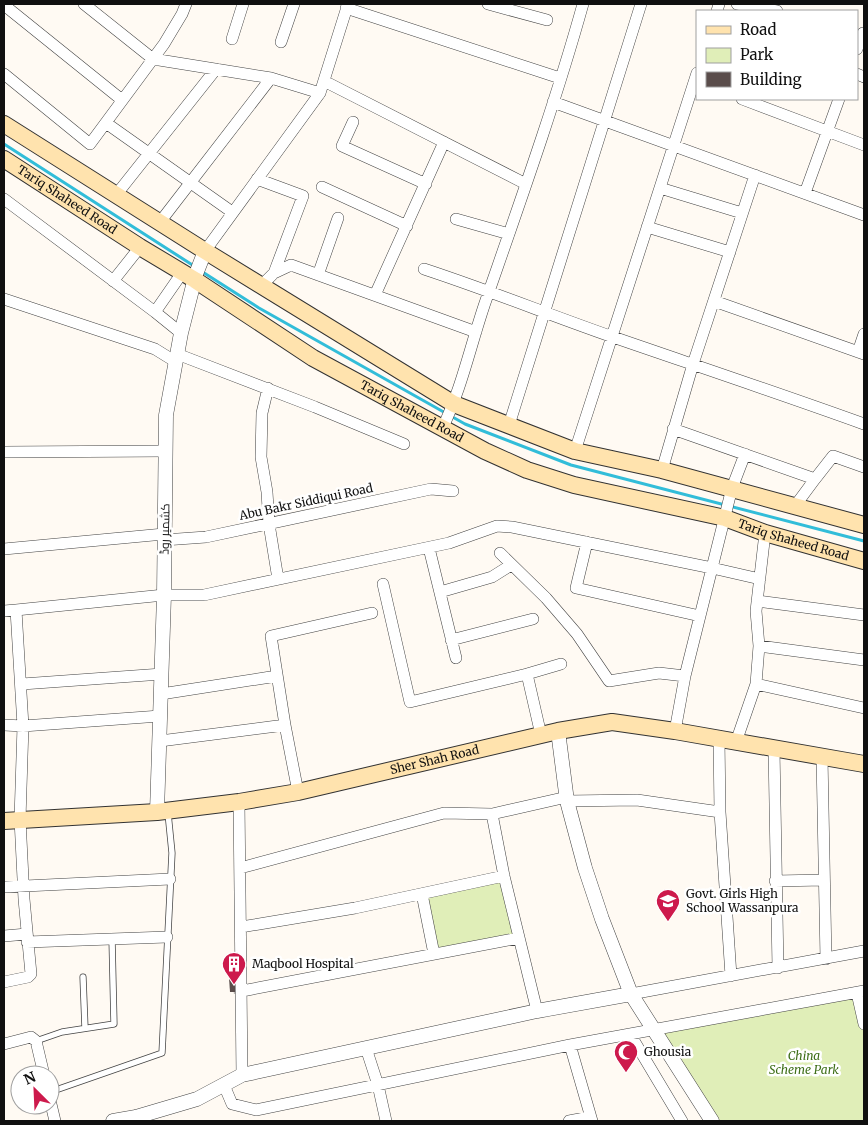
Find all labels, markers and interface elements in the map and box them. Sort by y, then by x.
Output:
legend [696,10,858,100]
text: Road [740,20,776,39]
text: Park [740,45,774,64]
text: Building [740,70,802,89]
street label: Tariq Shaheed Road [15,162,120,237]
street label: Tariq Shaheed Road [358,377,466,445]
street label: Abu Bakr Siddiqui Road [237,480,374,523]
street label: کشمیر روڈ [157,503,172,555]
street label: Tariq Shaheed Road [736,515,851,563]
street label: Sher Shah Road [389,742,480,777]
place label: Govt. Girls High School Wassanpura [686,886,799,915]
school or university icon: Govt. Girls High School Wassanpura [655,888,681,922]
building icon: Maqbool Hospital [221,951,247,985]
place label: Maqbool Hospital [252,956,354,971]
mosque icon: Ghousia [613,1039,639,1073]
place label: Ghousia [644,1044,692,1059]
park label: China Scheme Park [769,1048,839,1077]
north arrow [10,1065,60,1115]
text: N [21,1068,38,1089]

